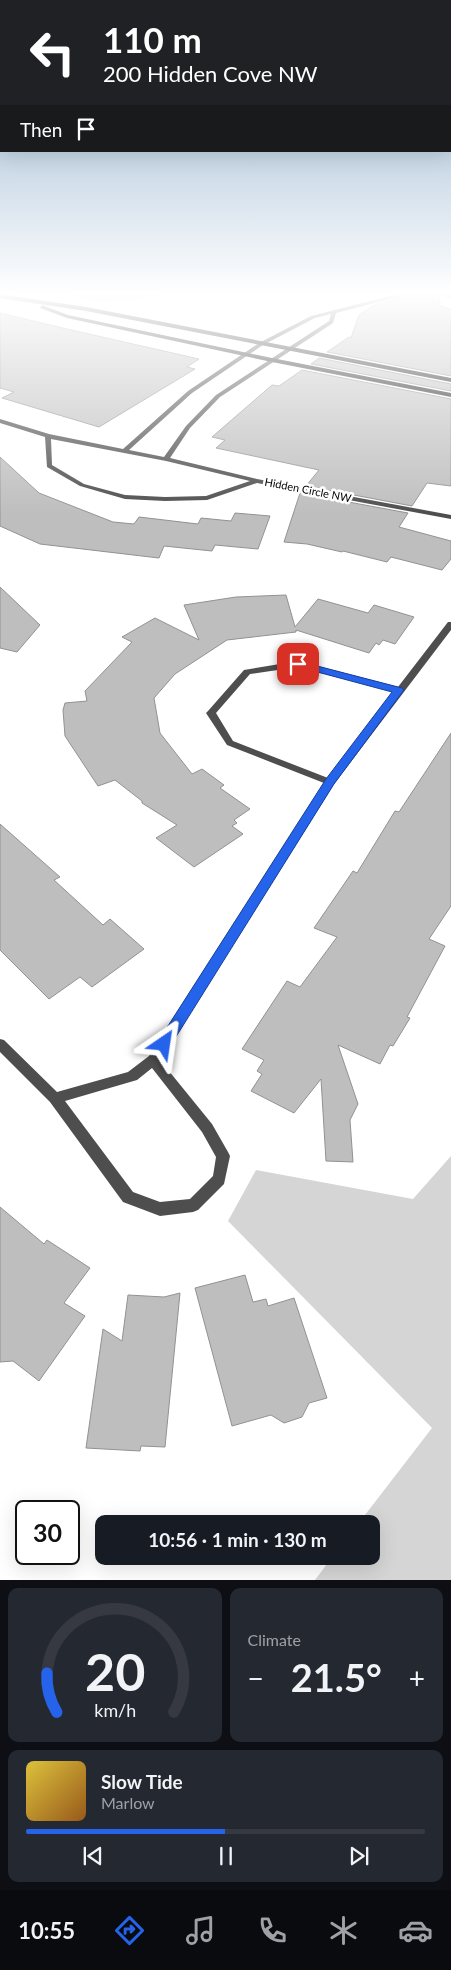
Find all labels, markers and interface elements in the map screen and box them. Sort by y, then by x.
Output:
text: 110 m [103,18,202,60]
icon: left [20,20,85,85]
text: 200 Hidden Cove NW [103,60,318,87]
icon: arrive [72,115,100,143]
text: Then [20,118,62,141]
street label: Hidden Circle NW [264,475,353,504]
pin [277,643,319,685]
icon: arrive [284,650,312,678]
position arrow [137,1017,189,1069]
speed limit sign: 30 [15,1500,80,1565]
text: 10:56 · 1 min · 130 m [148,1528,327,1551]
text: Climate [248,1630,301,1649]
text: 20 [85,1640,145,1702]
text: 21.5° [291,1654,382,1700]
text: − [248,1661,264,1695]
text: + [409,1661,425,1695]
text: km/h [94,1699,136,1721]
text: Slow Tide [101,1770,183,1793]
text: Marlow [101,1793,155,1812]
icon: previous [79,1842,107,1870]
icon: pause [212,1842,240,1870]
icon: next [345,1842,373,1870]
icon: directions [112,1913,147,1948]
icon: music [183,1913,218,1948]
icon: phone [255,1913,290,1948]
icon: climate [326,1913,361,1948]
icon: car [398,1913,433,1948]
text: 10:55 [18,1917,75,1944]

